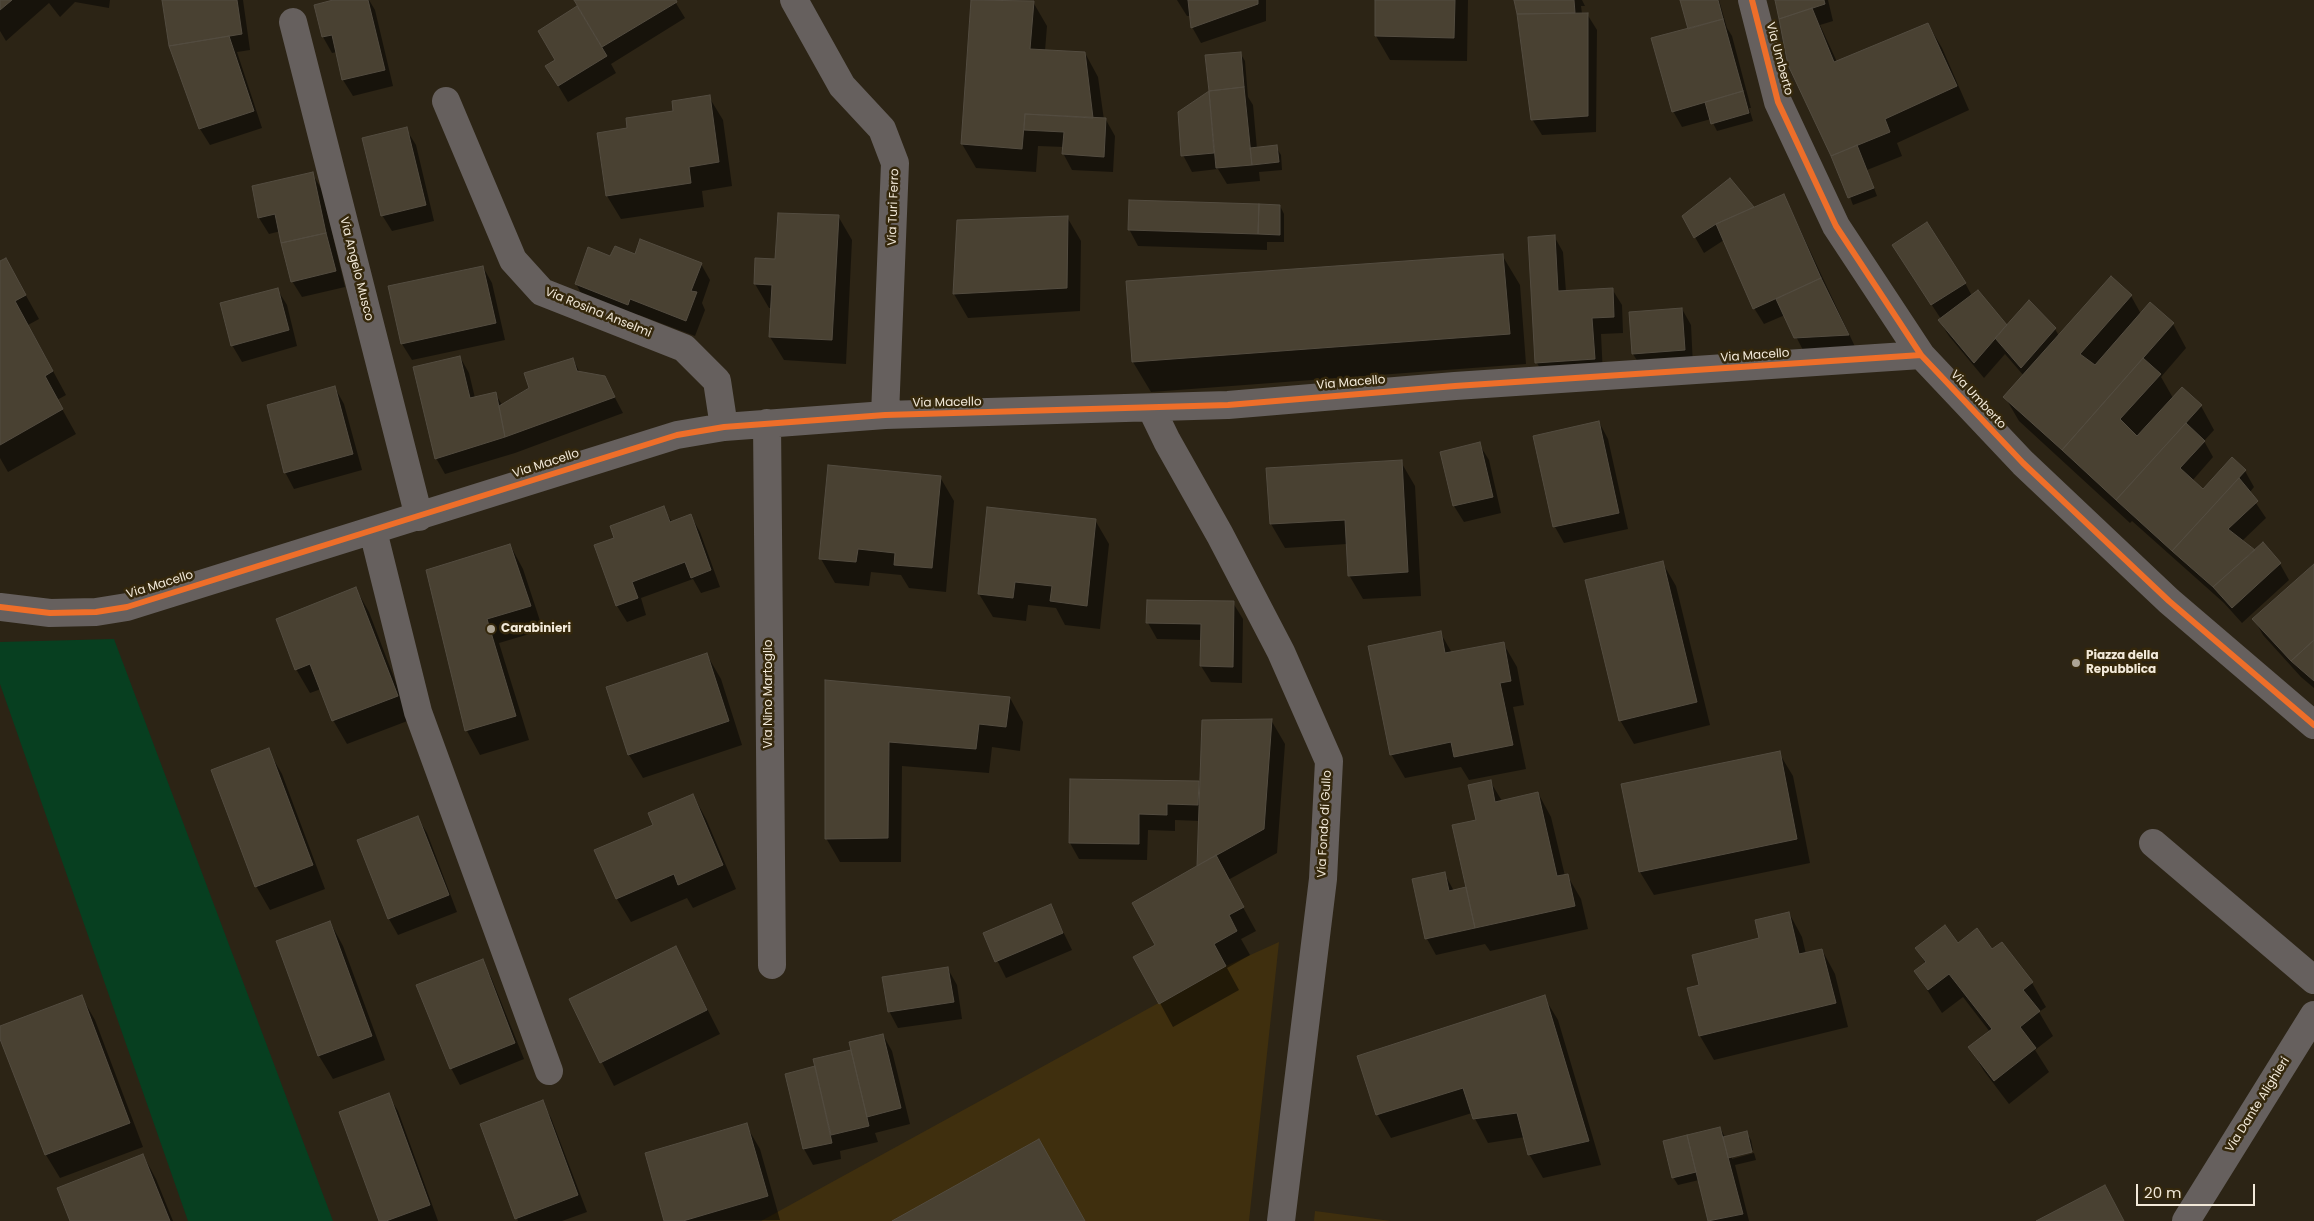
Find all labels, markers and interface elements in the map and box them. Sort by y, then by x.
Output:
street label: Via Umberto [1762,21,1796,97]
street label: Via Turi Ferro [885,168,903,246]
street label: Via Angelo Musco [336,215,376,323]
street label: Via Rosina Anselmi [543,285,653,341]
street label: Via Macello [1720,346,1790,366]
street label: Via Umberto [1947,368,2009,432]
street label: Via Macello [1316,373,1386,393]
street label: Via Macello [912,395,982,411]
street label: Via Macello [511,446,581,482]
street label: Via Macello [125,568,195,602]
place label: Carabinieri [501,622,571,636]
marker: Carabinieri [485,623,497,635]
street label: Via Nino Martoglio [762,640,776,748]
place label: Piazza della Repubblica [2086,649,2159,677]
marker: Piazza della Repubblica [2070,657,2082,669]
street label: Via Fondo di Gullo [1315,770,1335,878]
street label: Via Dante Alighieri [2223,1055,2293,1155]
scale bar [2139,1174,2258,1206]
text: 20 m [2144,1182,2182,1203]

